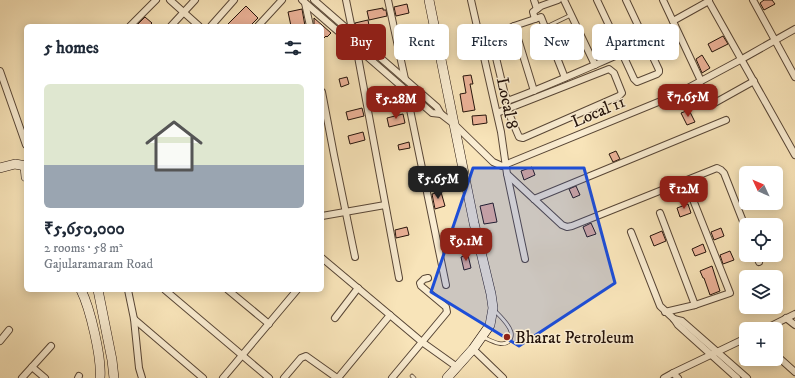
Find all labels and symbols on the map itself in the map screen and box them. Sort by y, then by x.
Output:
street label: Local 8 [491,75,523,131]
pin: ₹7.65M [655,84,721,118]
pin: ₹5.28M [363,86,429,120]
street label: Local 11 [568,91,629,133]
pin: ₹5.65M [405,166,471,200]
north arrow [739,166,783,210]
pin: ₹12M [660,176,708,210]
pin: ₹9.1M [438,228,494,262]
place label: Bharat Petroleum [515,327,634,349]
marker: Bharat Petroleum [502,332,512,342]

